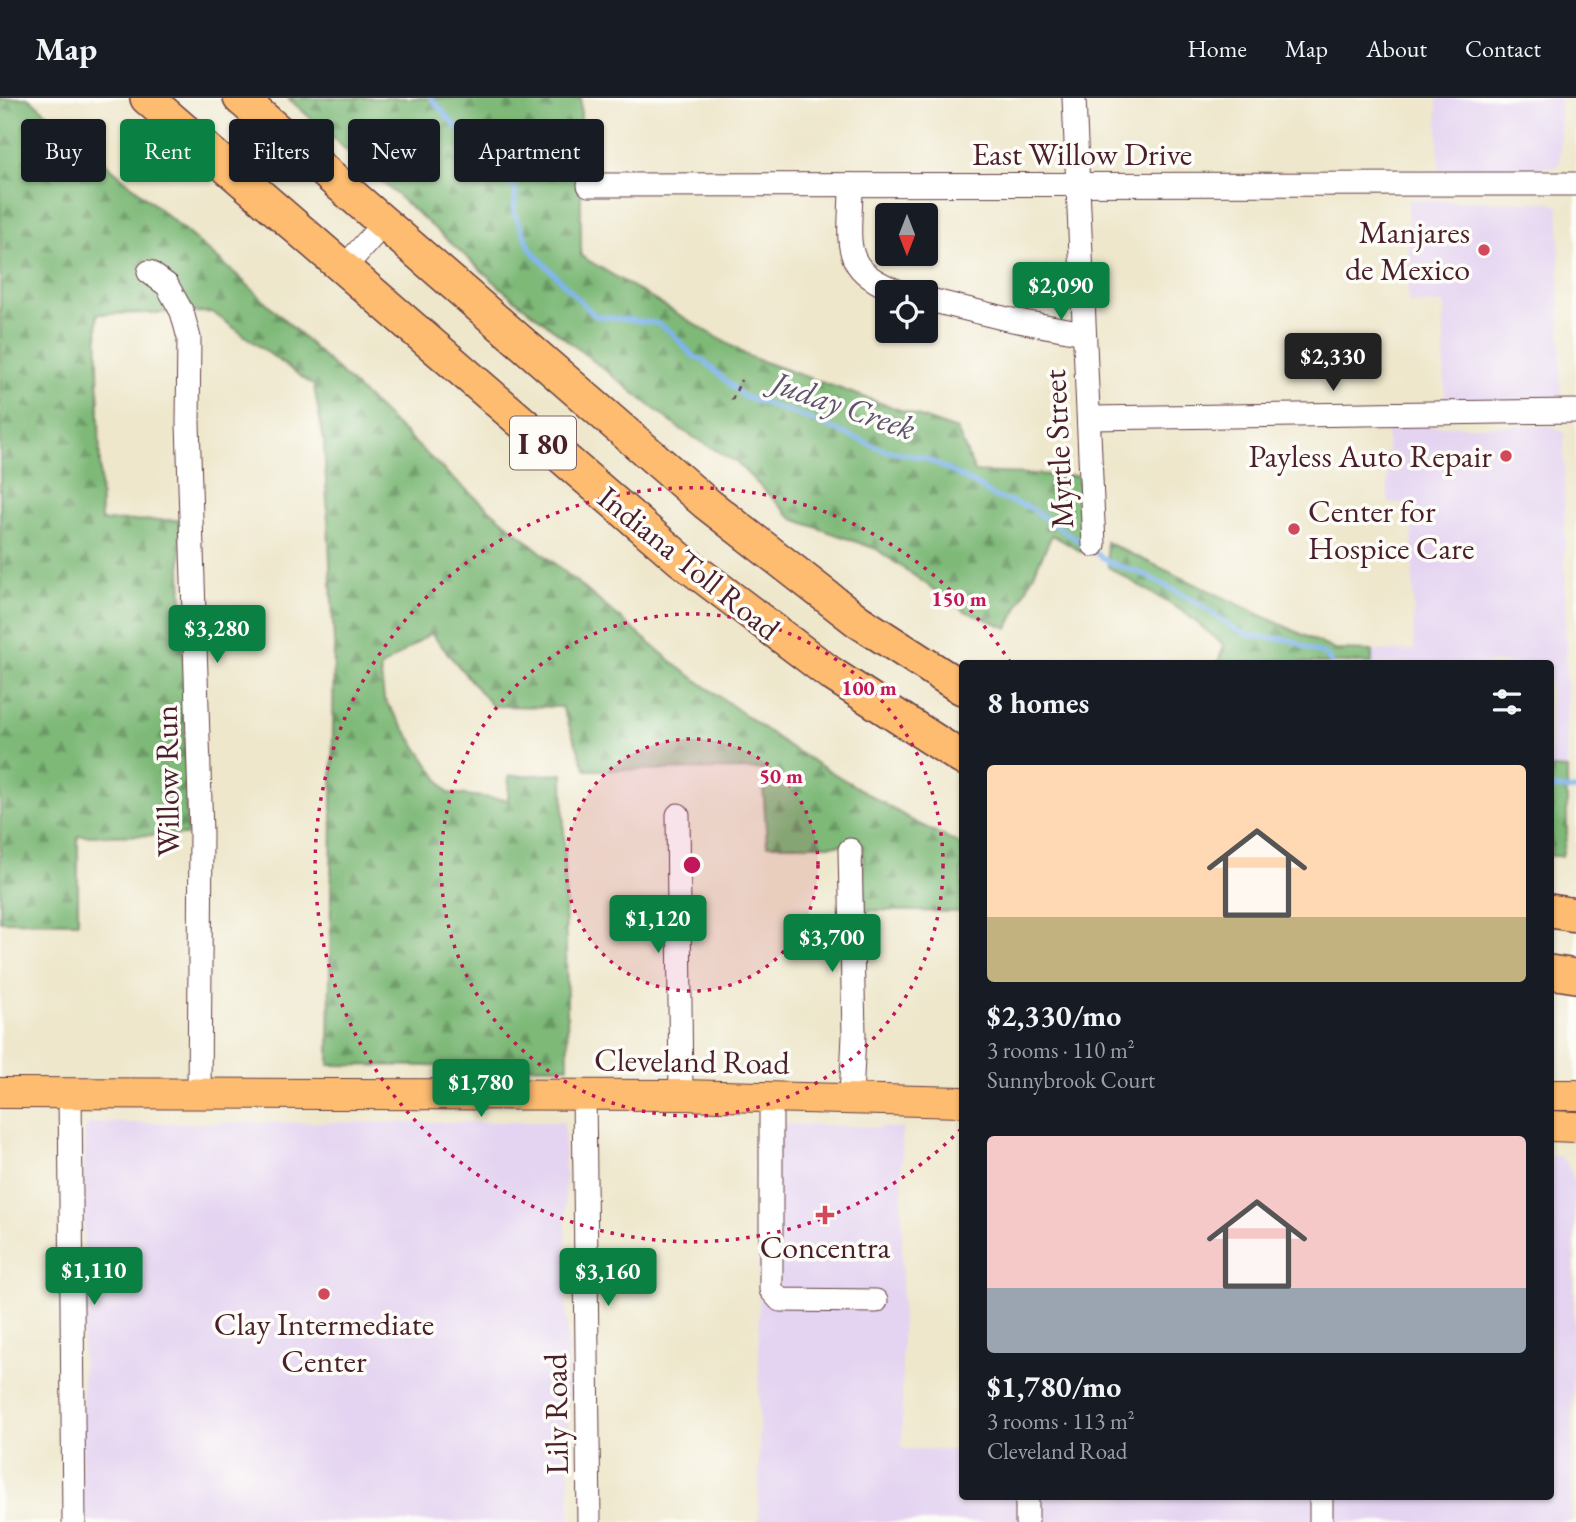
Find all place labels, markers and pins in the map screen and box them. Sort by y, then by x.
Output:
place label: Manjares de Mexico [1345,211,1470,290]
marker: Manjares de Mexico [1476,242,1492,258]
pin: $2,090 [1004,262,1118,322]
pin: $2,330 [1276,334,1390,393]
place label: Payless Auto Repair [1248,435,1492,477]
marker: Payless Auto Repair [1498,448,1514,464]
place label: Center for Hospice Care [1308,490,1474,569]
marker: Center for Hospice Care [1286,521,1302,537]
pin: $3,280 [160,606,274,665]
centre of rings [680,853,704,877]
pin: $1,120 [601,896,715,955]
pin: $3,700 [775,914,889,974]
pin: $1,780 [424,1060,538,1119]
marker: Concentra [815,1205,835,1225]
place label: Concentra [760,1226,891,1268]
pin: $1,110 [37,1248,151,1307]
pin: $3,160 [551,1248,665,1308]
marker: Clay Intermediate Center [316,1286,332,1302]
place label: Clay Intermediate Center [214,1303,434,1382]

